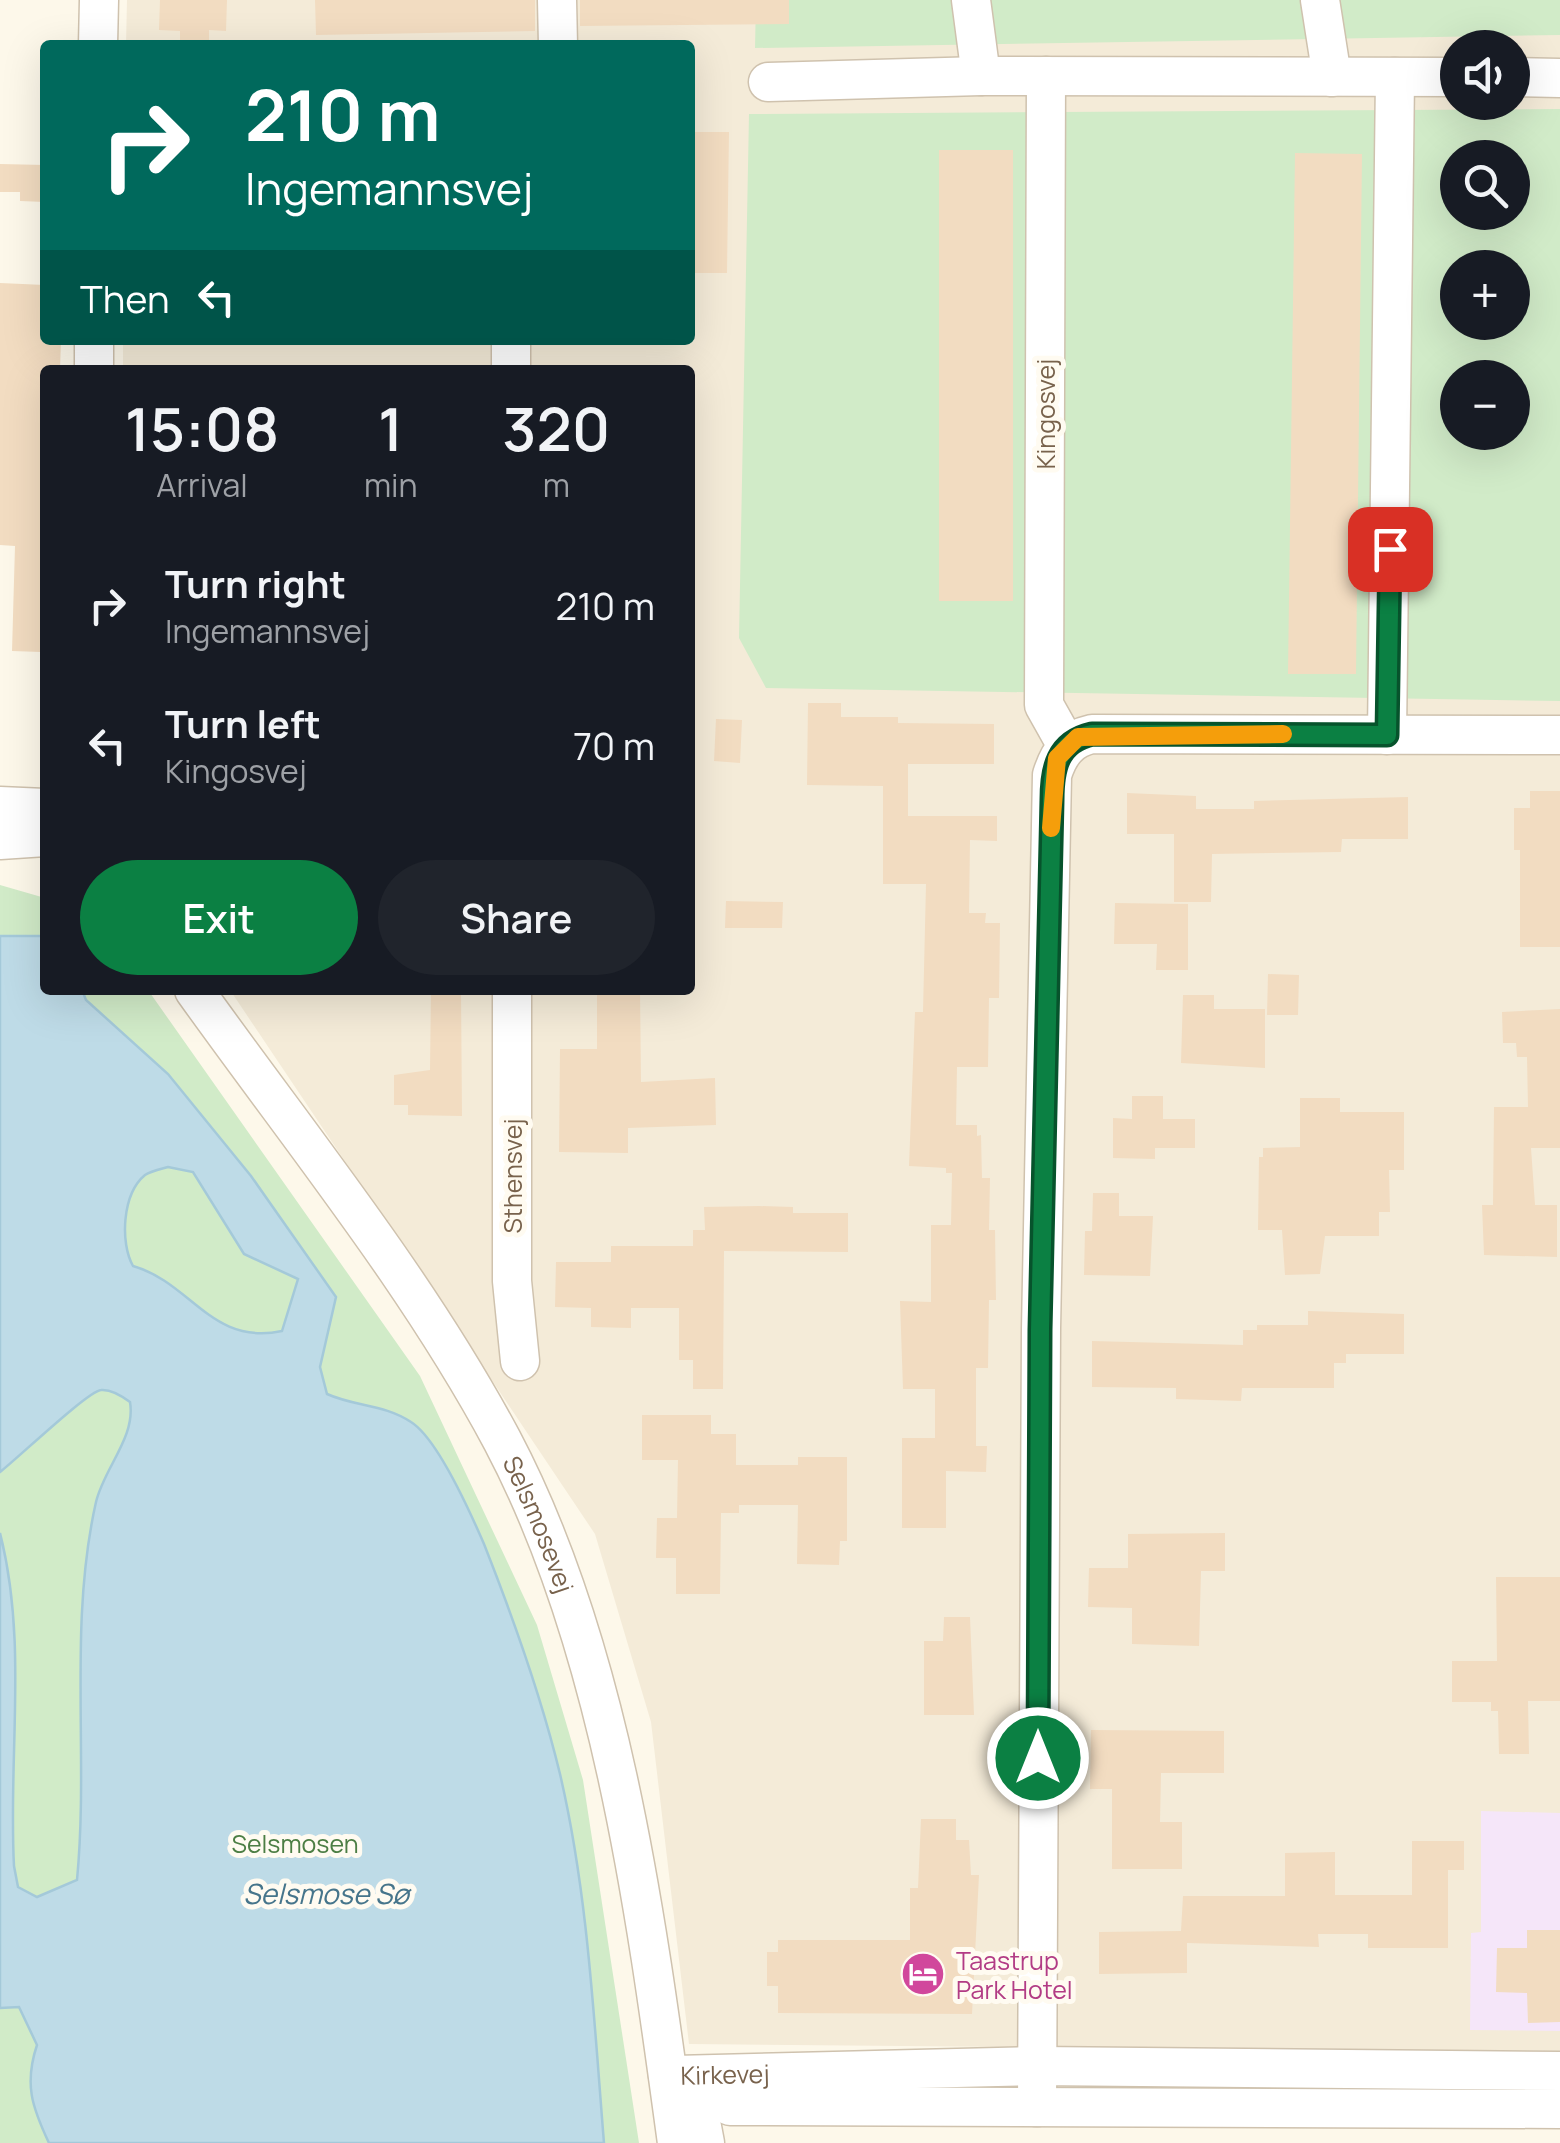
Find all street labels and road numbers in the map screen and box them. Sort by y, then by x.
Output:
street label: Kingosvej [1028,359,1063,469]
street label: Sthensvej [495,1118,530,1234]
street label: Selsmosevej [495,1450,583,1597]
street label: Kirkevej [680,2055,770,2092]

